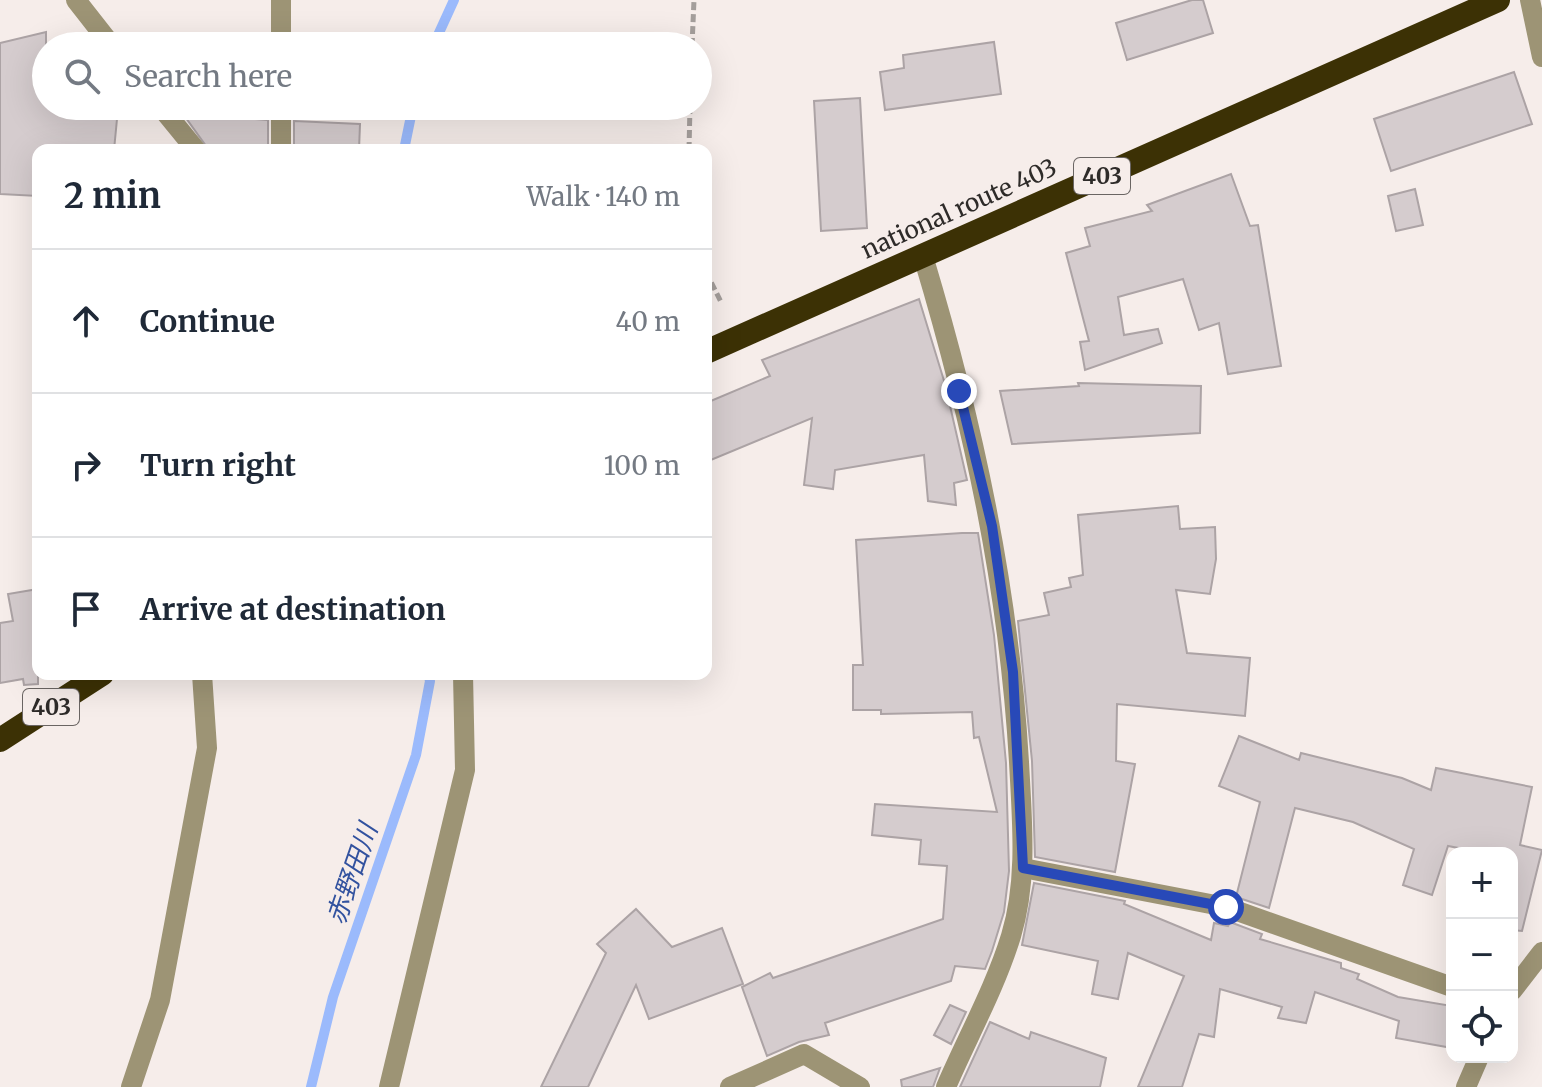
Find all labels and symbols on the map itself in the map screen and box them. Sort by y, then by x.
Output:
street label: national route 403 [856,152,1061,266]
road number: 403 [1074,158,1130,194]
route end [941,373,977,409]
road number: 403 [23,689,79,725]
water label: 赤野田川 [319,816,385,928]
route start [1208,889,1244,925]

